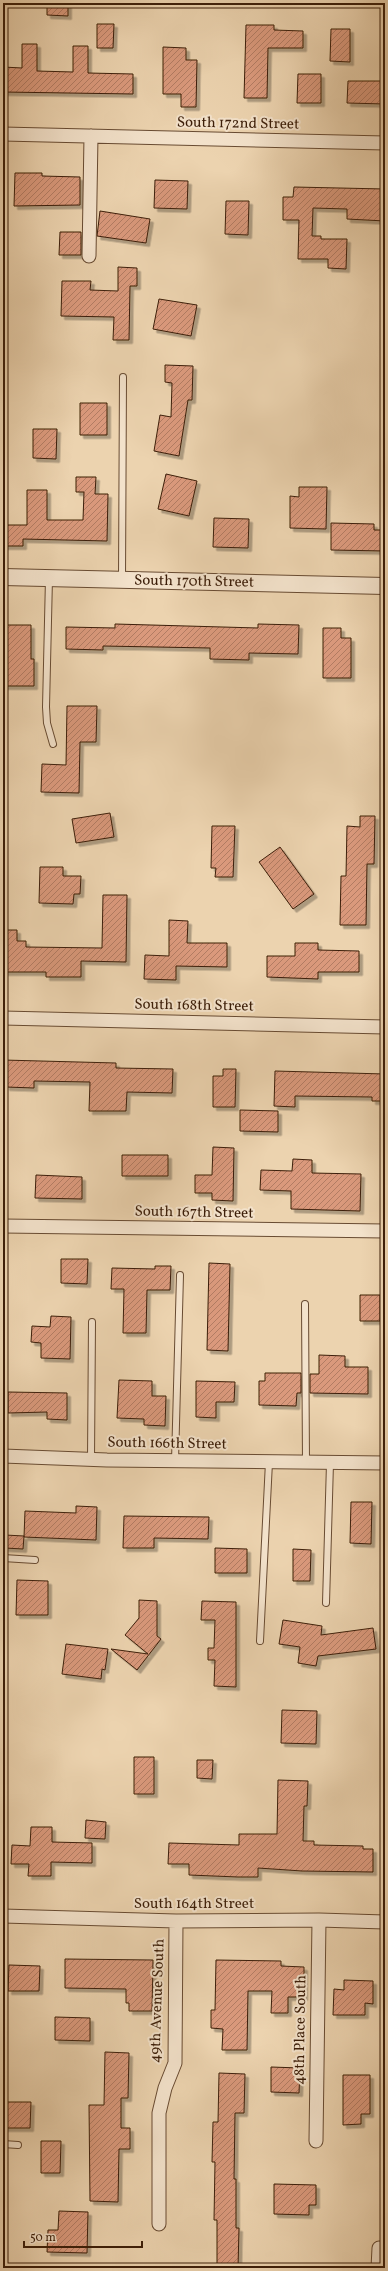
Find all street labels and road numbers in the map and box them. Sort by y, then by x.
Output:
street label: South 172nd Street [177,112,299,136]
street label: South 170th Street [134,570,254,594]
street label: South 168th Street [134,994,254,1018]
street label: South 167th Street [134,1201,254,1225]
street label: South 166th Street [107,1432,227,1456]
street label: South 164th Street [134,1894,254,1915]
street label: 49th Avenue South [145,1938,171,2064]
street label: 48th Place South [290,1975,312,2085]

